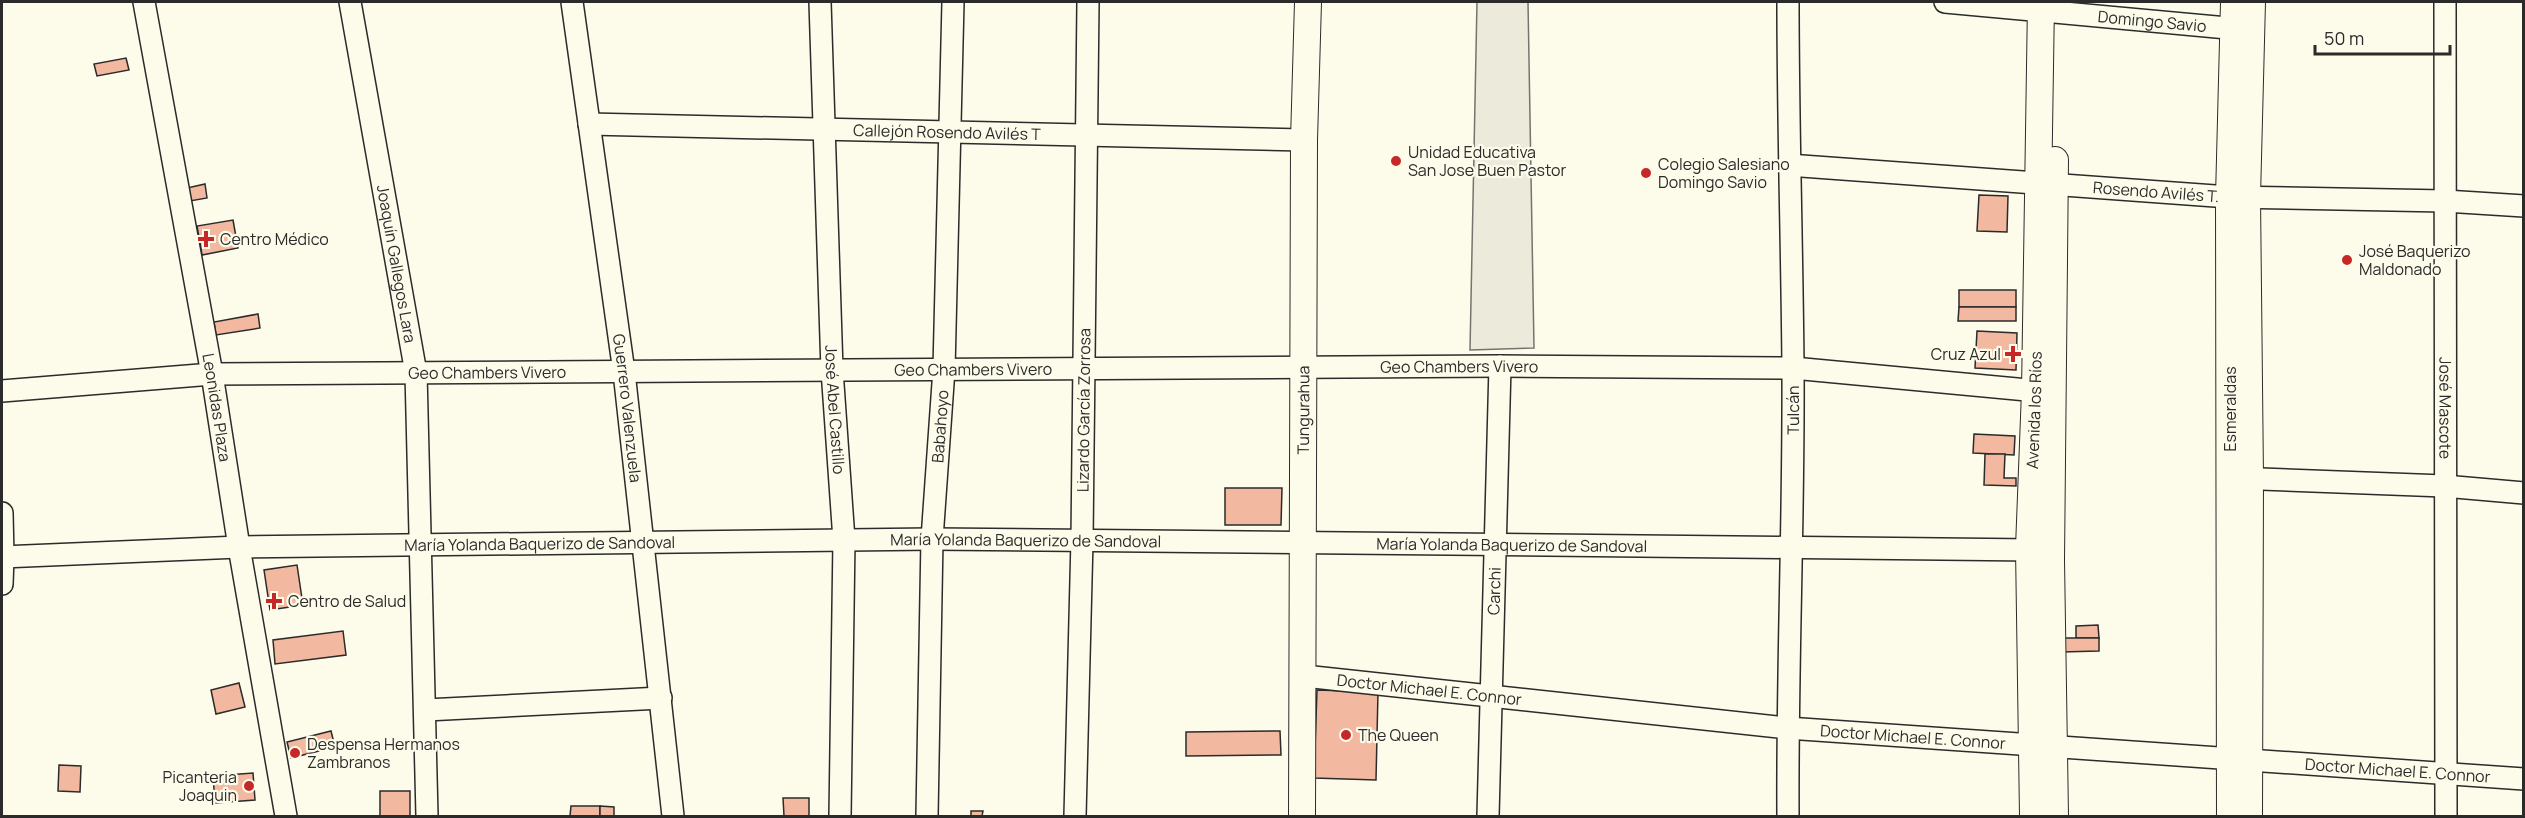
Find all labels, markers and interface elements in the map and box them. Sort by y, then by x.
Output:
street label: Domingo Savio [2097,5,2207,37]
scale bar [2315,18,2450,56]
text: 50 m [2324,26,2364,50]
street label: Callejón Rosendo Avilés T [853,119,1041,145]
place label: Unidad Educativa San Jose Buen Pastor [1408,141,1566,181]
place label: Colegio Salesiano Domingo Savio [1658,153,1790,193]
marker: Unidad Educativa San Jose Buen Pastor [1389,154,1403,168]
marker: Colegio Salesiano Domingo Savio [1639,166,1653,180]
street label: Rosendo Avilés T. [2092,176,2220,207]
street label: Joaquín Gallegos Lara [372,183,421,345]
place label: Centro Médico [220,228,329,250]
marker: Centro Médico [197,230,215,248]
place label: José Baquerizo Maldonado [2359,240,2471,280]
marker: José Baquerizo Maldonado [2340,253,2354,267]
street label: Lizardo García Zorrosa [1072,328,1095,492]
street label: Guerrero Valenzuela [608,333,647,484]
place label: Cruz Azul [1931,343,2001,365]
street label: José Abel Castillo [820,345,850,475]
marker: Cruz Azul [2006,347,2020,361]
street label: Leonidas Plaza [197,351,237,463]
street label: Avenida los Ríos [2021,351,2047,469]
street label: Geo Chambers Vivero [1380,355,1538,378]
street label: José Mascote [2434,357,2457,459]
street label: Geo Chambers Vivero [894,358,1052,381]
street label: Geo Chambers Vivero [408,361,566,384]
street label: Tungurahua [1292,365,1314,455]
street label: Esmeraldas [2219,366,2241,452]
street label: Tulcán [1782,385,1804,435]
street label: Babahoyo [926,389,954,464]
street label: María Yolanda Baquerizo de Sandoval [890,528,1161,552]
street label: María Yolanda Baquerizo de Sandoval [404,531,675,556]
street label: María Yolanda Baquerizo de Sandoval [1376,532,1647,557]
street label: Carchi [1482,567,1506,615]
place label: Centro de Salud [288,590,406,612]
marker: Centro de Salud [265,592,283,610]
street label: Doctor Michael E. Connor [1336,669,1523,710]
street label: Doctor Michael E. Connor [1819,719,2007,754]
place label: The Queen [1358,724,1439,746]
marker: The Queen [1339,728,1353,742]
place label: Despensa Hermanos Zambranos [307,733,460,773]
marker: Despensa Hermanos Zambranos [288,746,302,760]
street label: Doctor Michael E. Connor [2304,753,2491,788]
place label: Picanteria Joaquin [163,766,237,806]
marker: Picanteria Joaquin [242,779,256,793]

